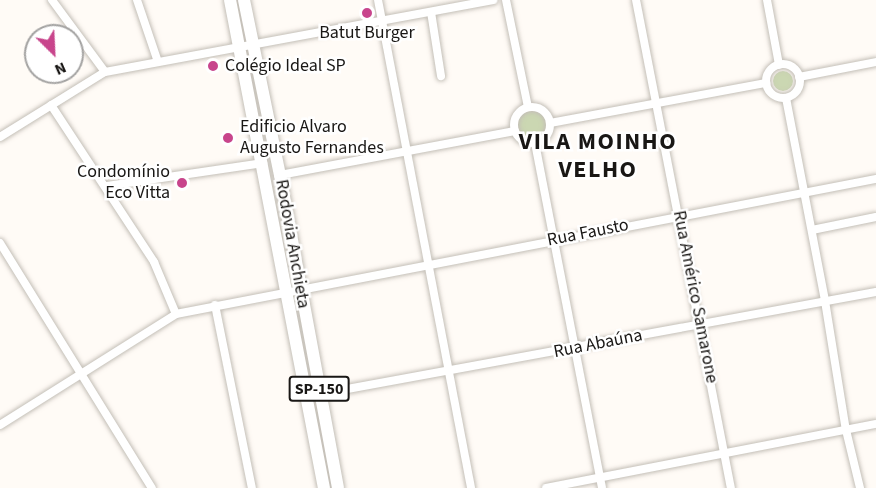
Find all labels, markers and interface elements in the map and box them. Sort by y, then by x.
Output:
marker: Batut Burger [360,6,374,20]
place label: Batut Burger [319,22,415,44]
north arrow [24,24,84,84]
place label: Colégio Ideal SP [225,55,346,77]
text: N [51,56,70,81]
marker: Colégio Ideal SP [206,59,220,73]
place label: Edificio Alvaro Augusto Fernandes [240,117,384,160]
district label: VILA MOINHO VELHO [519,128,677,184]
marker: Edificio Alvaro Augusto Fernandes [221,131,235,145]
place label: Condomínio Eco Vitta [77,162,170,204]
marker: Condomínio Eco Vitta [175,176,189,190]
street label: Rodovia Anchieta [270,178,314,310]
street label: Rua Américo Samarone [668,209,722,385]
street label: Rua Fausto [545,215,631,251]
street label: Rua Abaúna [552,325,644,363]
road number: SP-150 [288,376,350,402]

